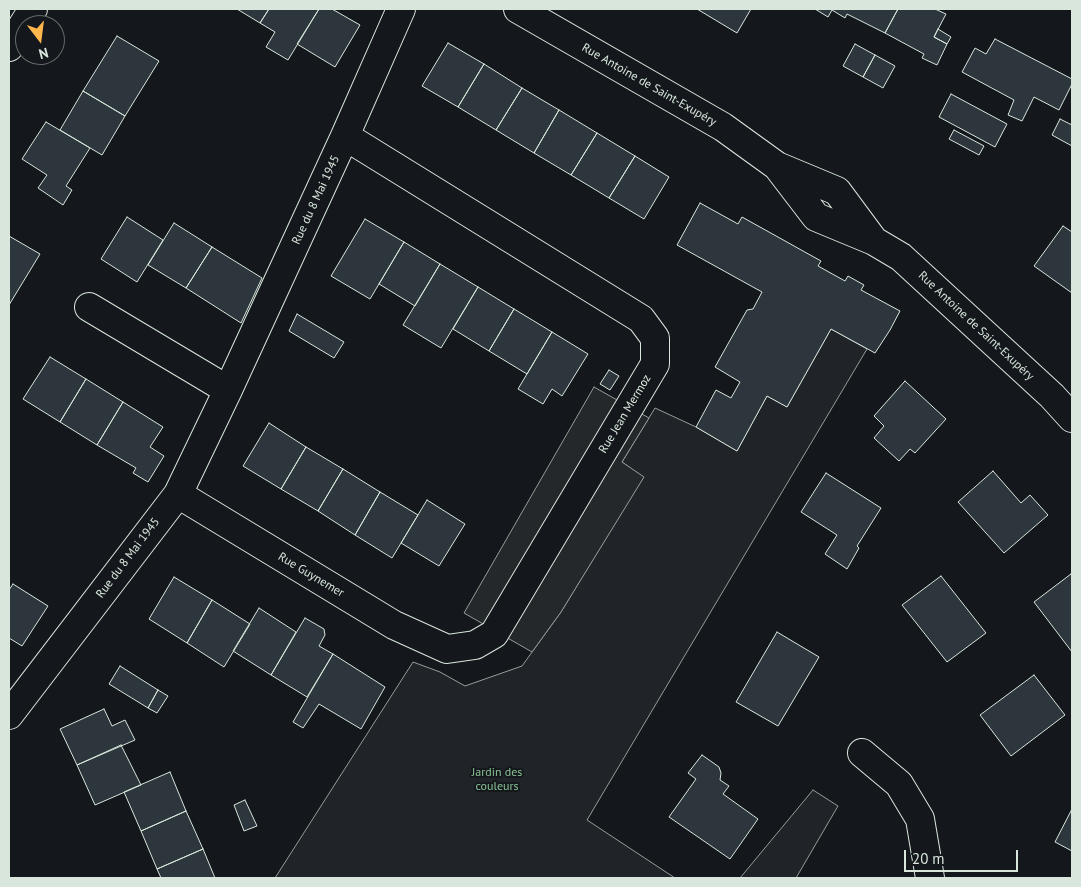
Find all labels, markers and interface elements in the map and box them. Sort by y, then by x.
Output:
north arrow [15,15,65,65]
street label: Rue Antoine de Saint-Exupéry [579,41,719,129]
text: N [37,44,50,63]
street label: Rue du 8 Mai 1945 [289,153,343,247]
street label: Rue Antoine de Saint-Exupéry [915,269,1037,383]
street label: Rue Jean Mermoz [596,372,654,456]
street label: Rue du 8 Mai 1945 [93,515,163,601]
street label: Rue Guynemer [275,550,347,600]
park label: Jardin des couleurs [472,766,522,794]
scale bar [906,840,1020,872]
text: 20 m [912,849,945,868]

